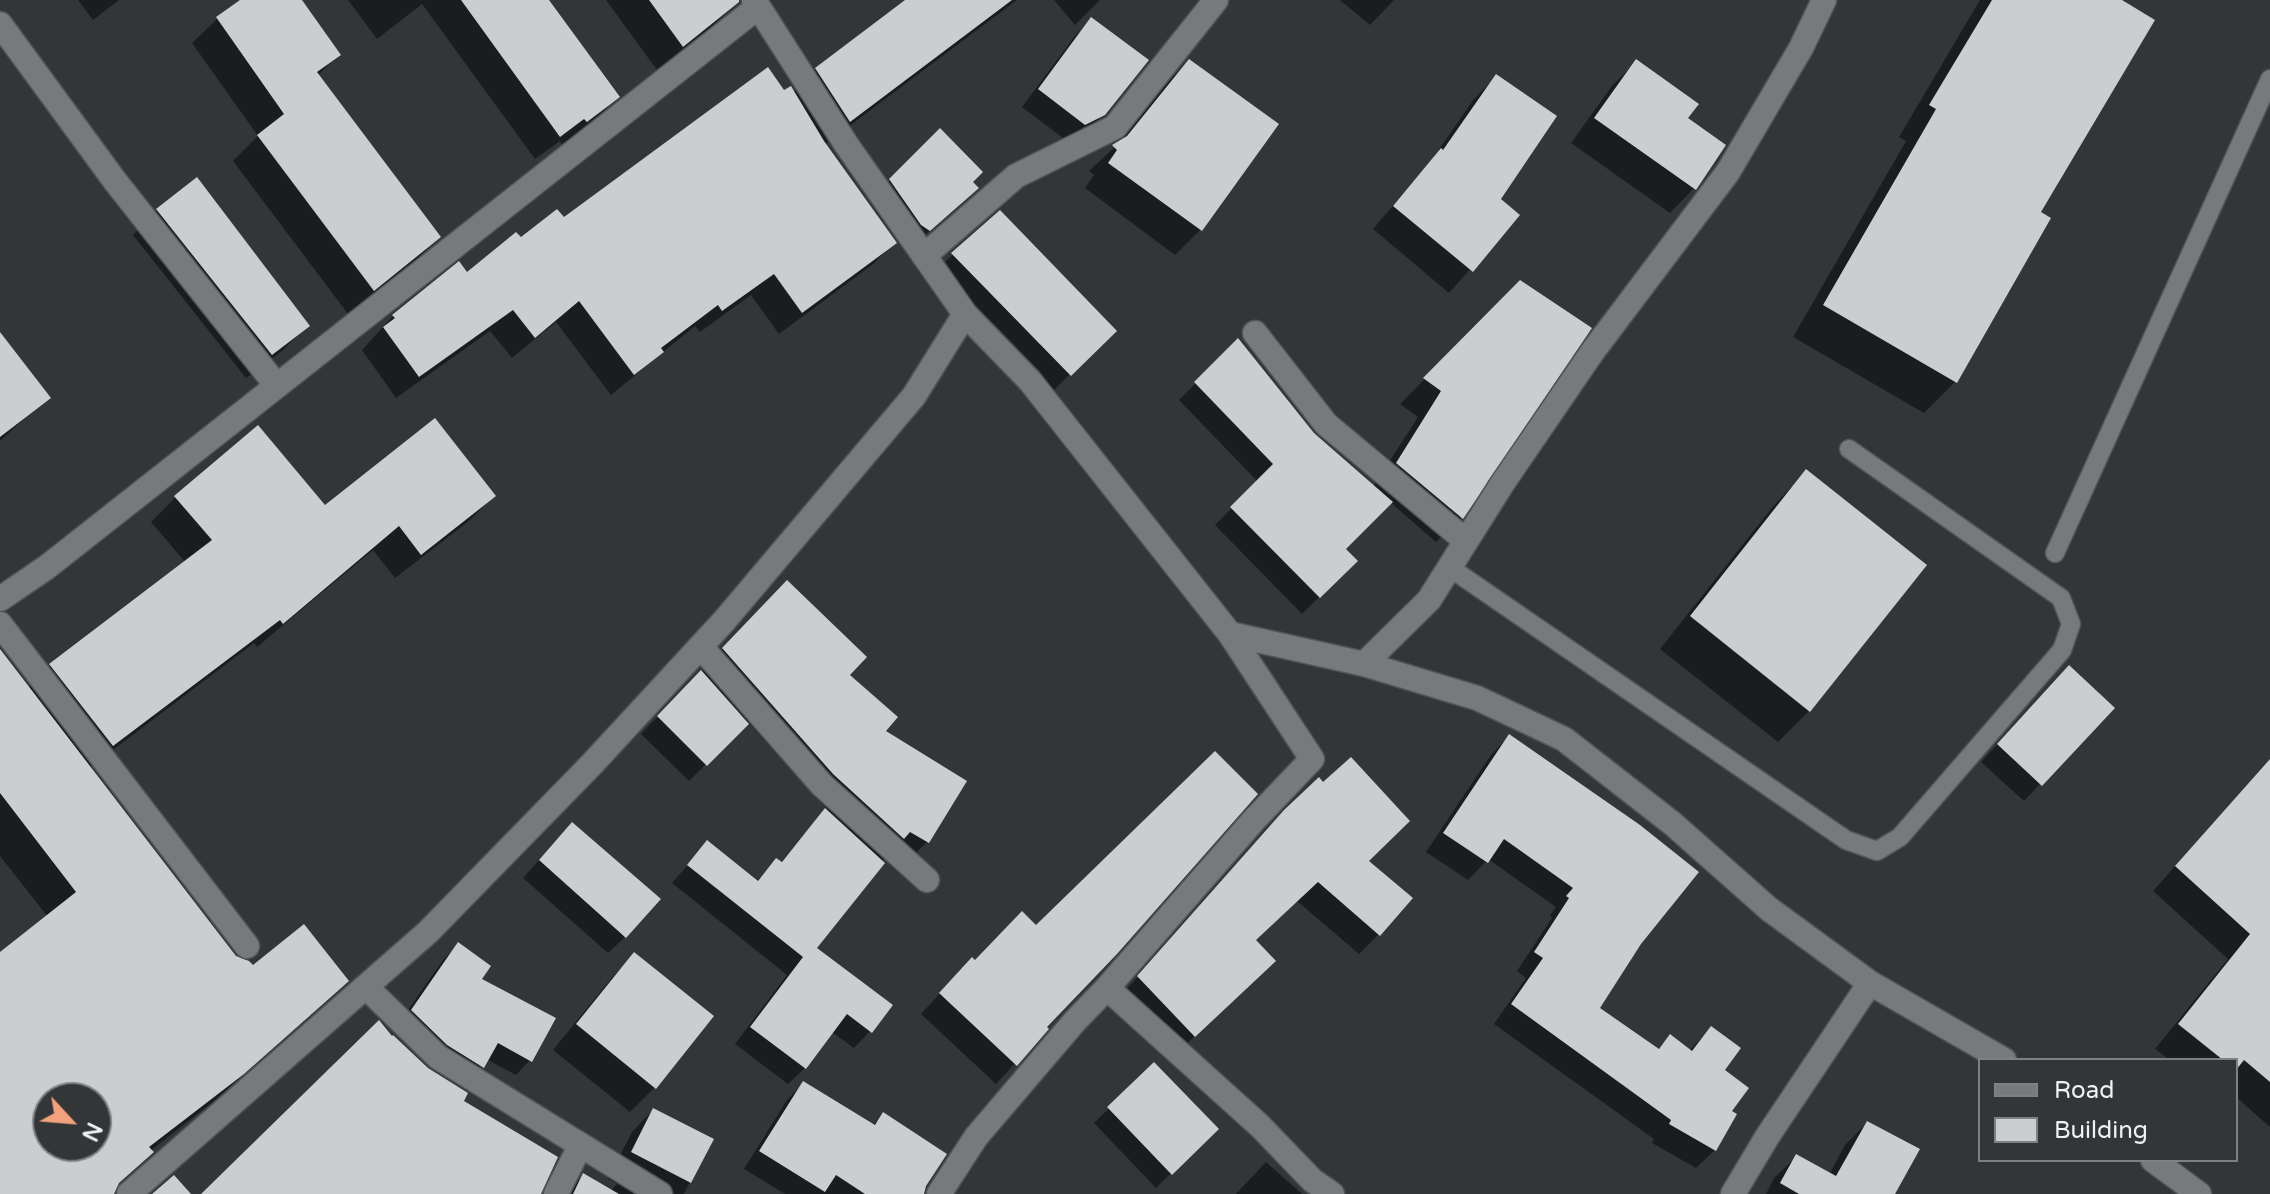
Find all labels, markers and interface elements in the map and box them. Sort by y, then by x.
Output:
legend [1978,1058,2238,1162]
text: Road [2054,1076,2114,1105]
north arrow [32,1082,112,1162]
text: Building [2054,1116,2148,1145]
text: N [76,1118,107,1145]

